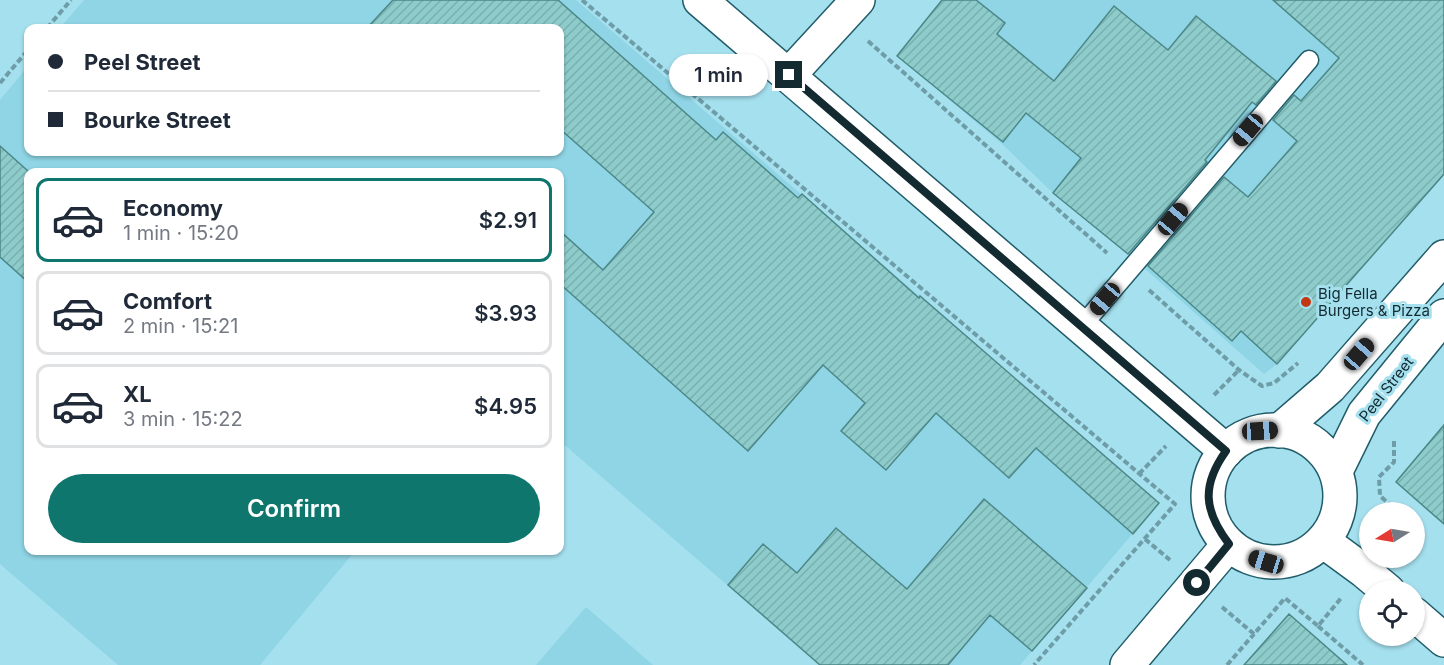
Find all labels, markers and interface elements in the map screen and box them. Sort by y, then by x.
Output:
text: Peel Street [84,49,201,75]
callout: 1 min [669,54,768,96]
route end [775,61,802,88]
text: 1 min [694,63,743,87]
text: Bourke Street [84,107,231,133]
car [1230,110,1266,150]
icon: car [51,193,105,247]
text: Economy [123,195,223,221]
car [1155,199,1191,239]
text: $2.91 [479,207,537,233]
text: 1 min · 15:20 [123,221,239,245]
car [1087,279,1123,319]
place label: Big Fella Burgers & Pizza [1318,284,1430,320]
icon: car [51,286,105,340]
text: Comfort [123,288,212,314]
marker: Big Fella Burgers & Pizza [1299,295,1313,309]
text: $3.93 [474,300,537,326]
text: 2 min · 15:21 [123,314,238,338]
car [1340,335,1378,373]
street label: Peel Street [1355,353,1417,425]
icon: car [51,379,105,433]
text: XL [123,381,152,407]
text: $4.95 [474,393,537,419]
text: 3 min · 15:22 [123,407,243,431]
car [1242,421,1278,441]
button: Confirm [48,474,540,543]
north arrow [1359,502,1425,568]
map controls [1359,502,1425,646]
car [1246,548,1286,576]
route start [1183,569,1210,596]
button: locate [1359,580,1425,646]

